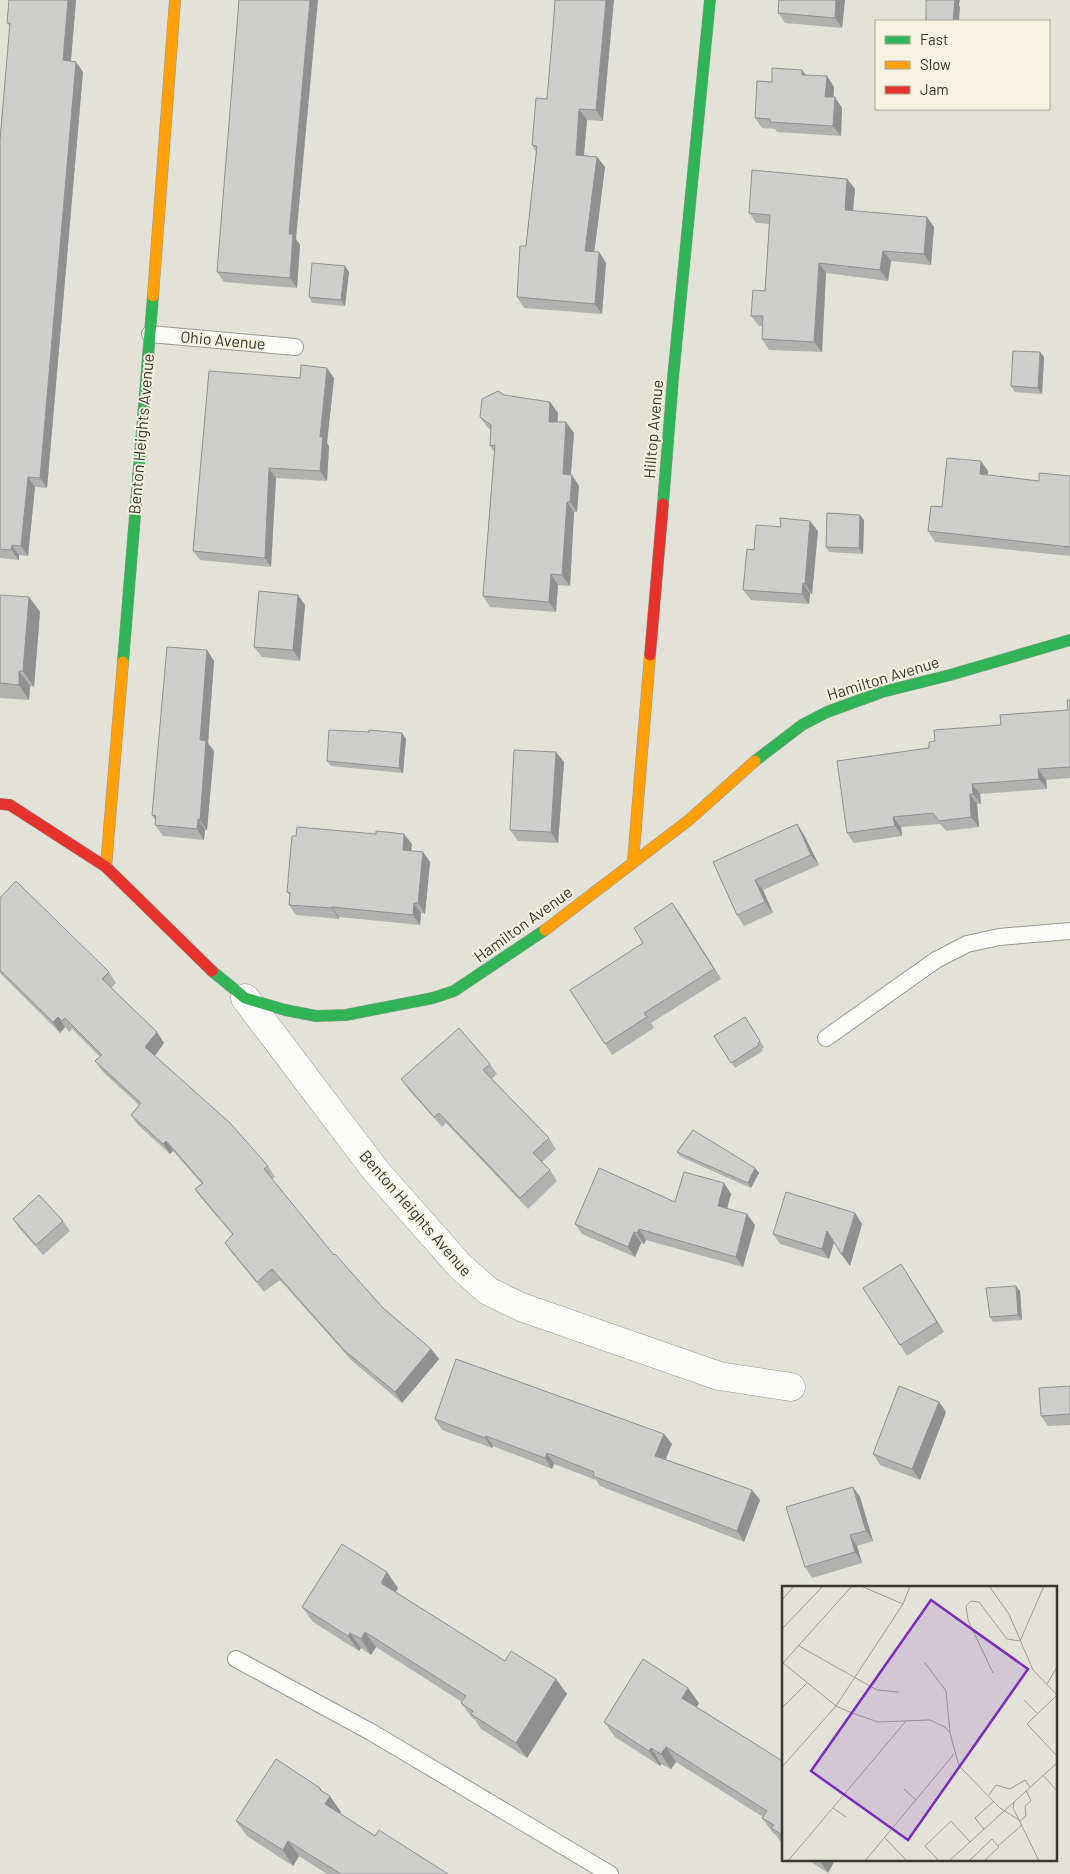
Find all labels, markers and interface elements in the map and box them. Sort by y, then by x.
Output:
legend [875,20,1050,110]
text: Fast [920,30,948,48]
text: Slow [920,55,951,73]
text: Jam [920,80,949,98]
street label: Ohio Avenue [180,326,266,353]
street label: Benton Heights Avenue [124,353,157,515]
street label: Hilltop Avenue [639,379,666,479]
street label: Hamilton Avenue [824,651,941,704]
street label: Hamilton Avenue [470,882,575,966]
street label: Benton Heights Avenue [356,1146,476,1280]
inset map [782,1586,1058,1862]

